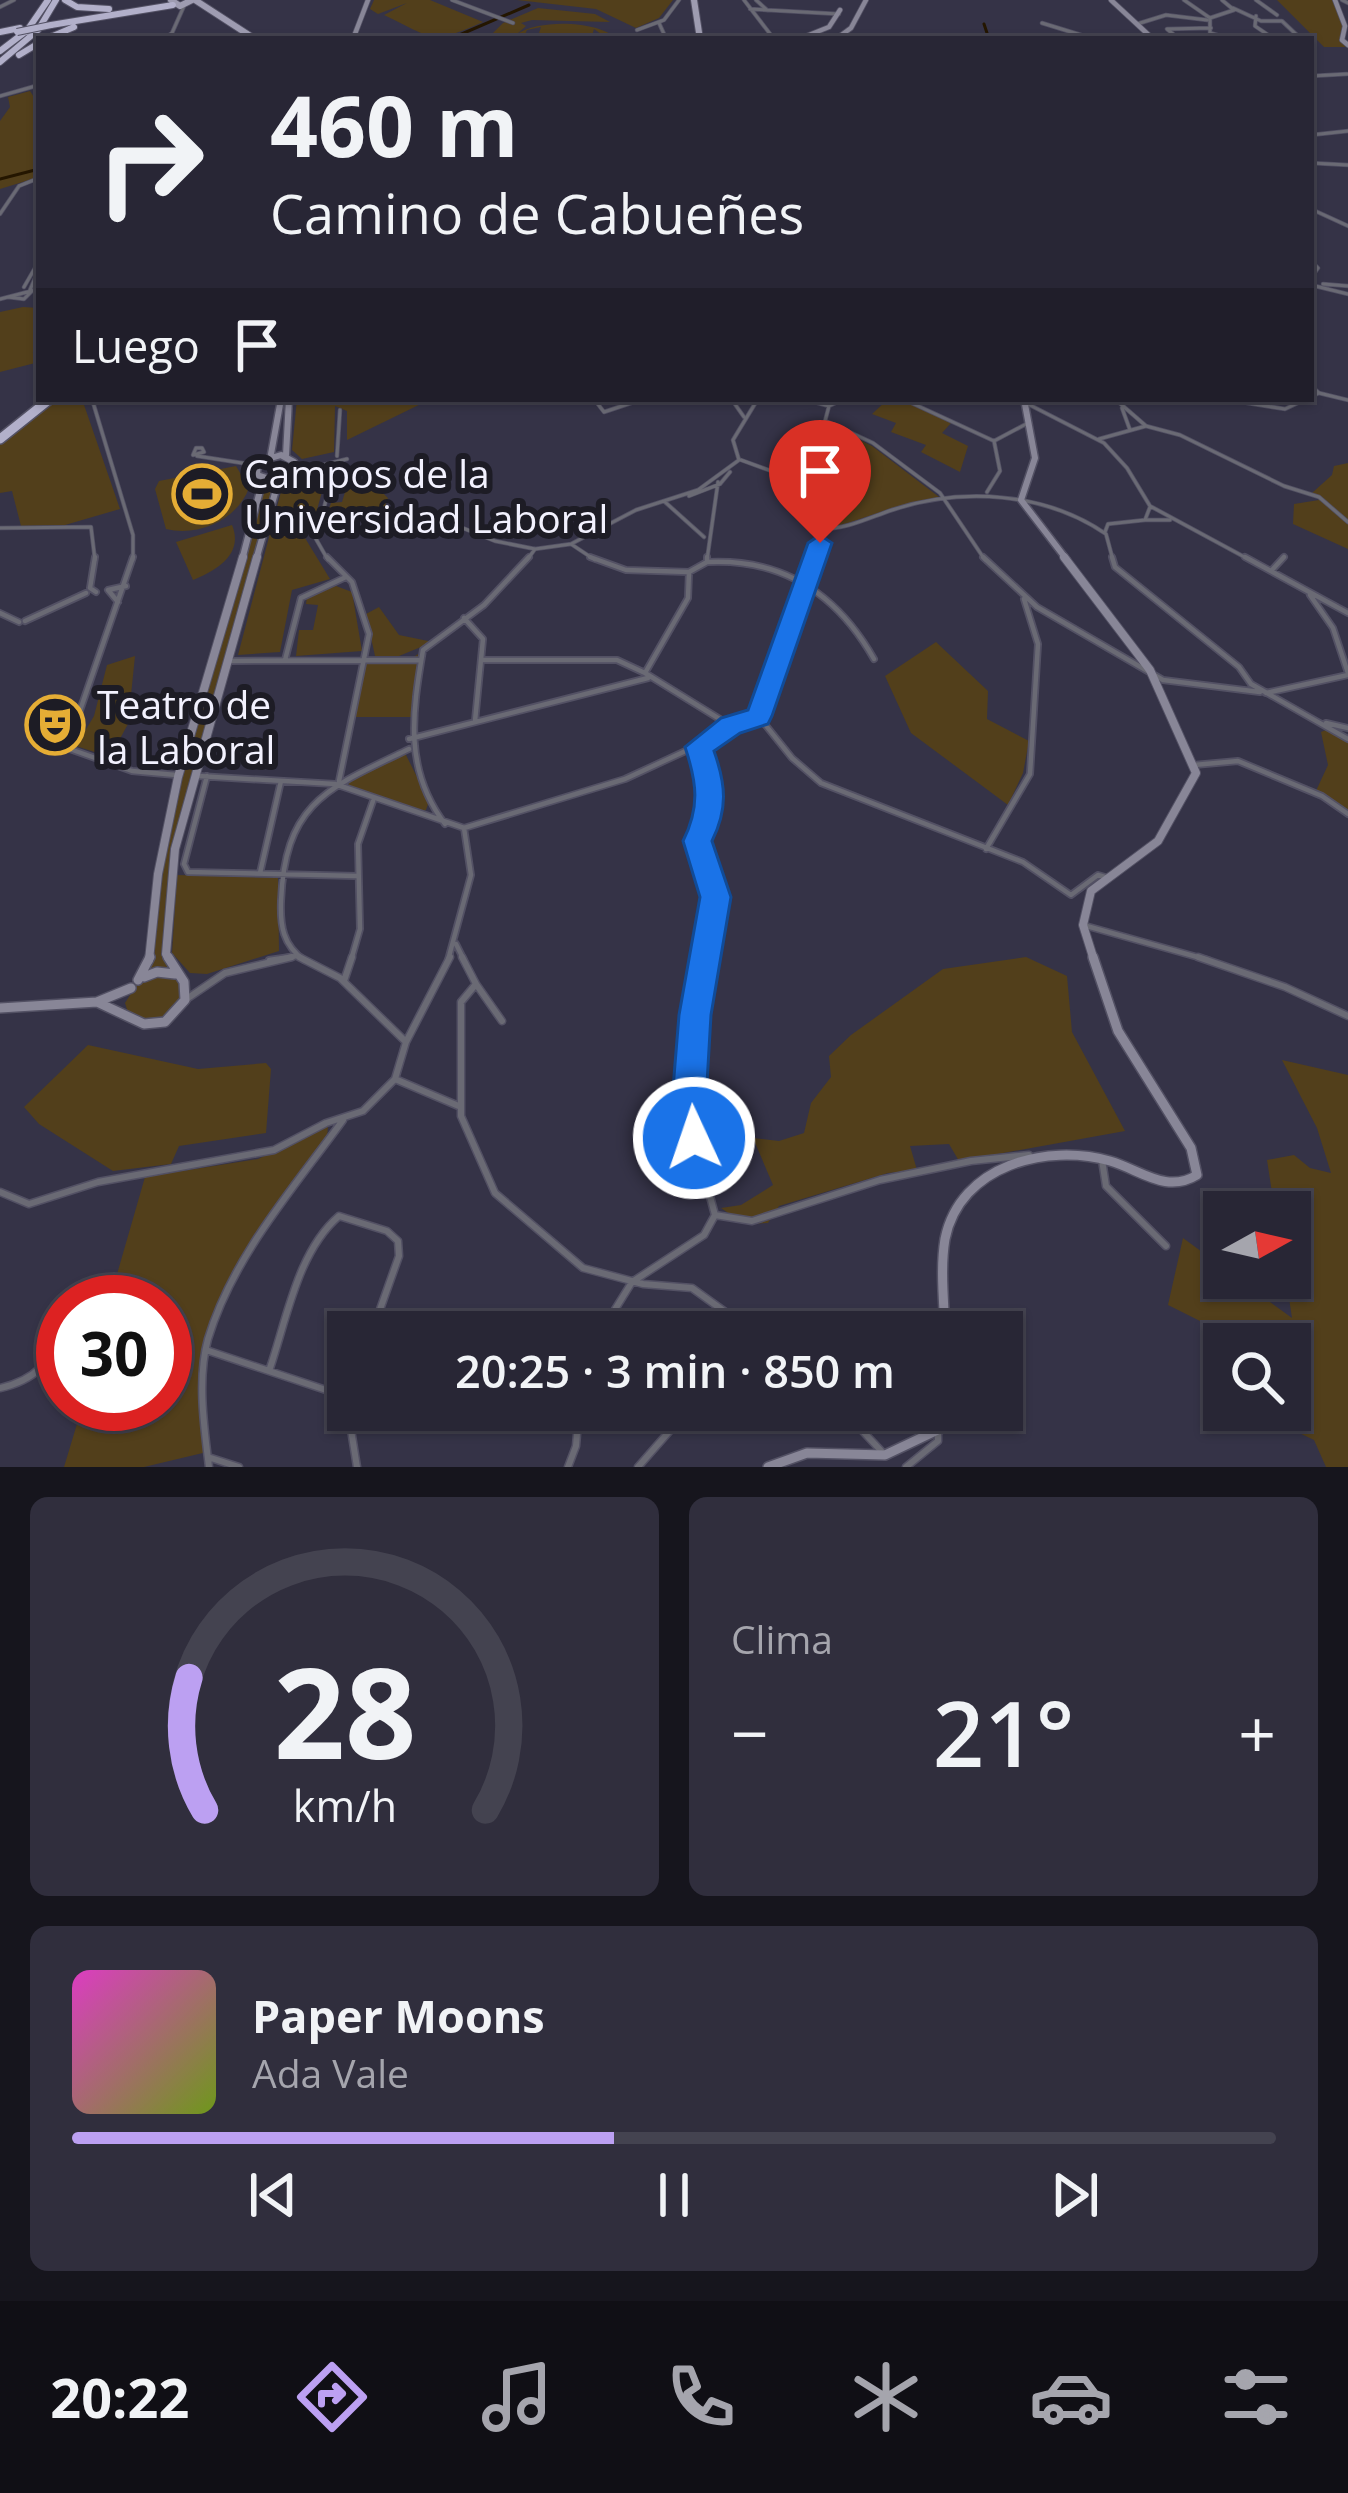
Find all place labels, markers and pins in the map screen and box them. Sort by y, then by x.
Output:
pin [769,420,871,543]
place label: Campos de la Universidad Laboral [244,446,608,544]
sports icon: Campos de la Universidad Laboral [171,463,233,525]
place label: Teatro de la Laboral [97,677,275,775]
theatre icon: Teatro de la Laboral [24,694,86,756]

